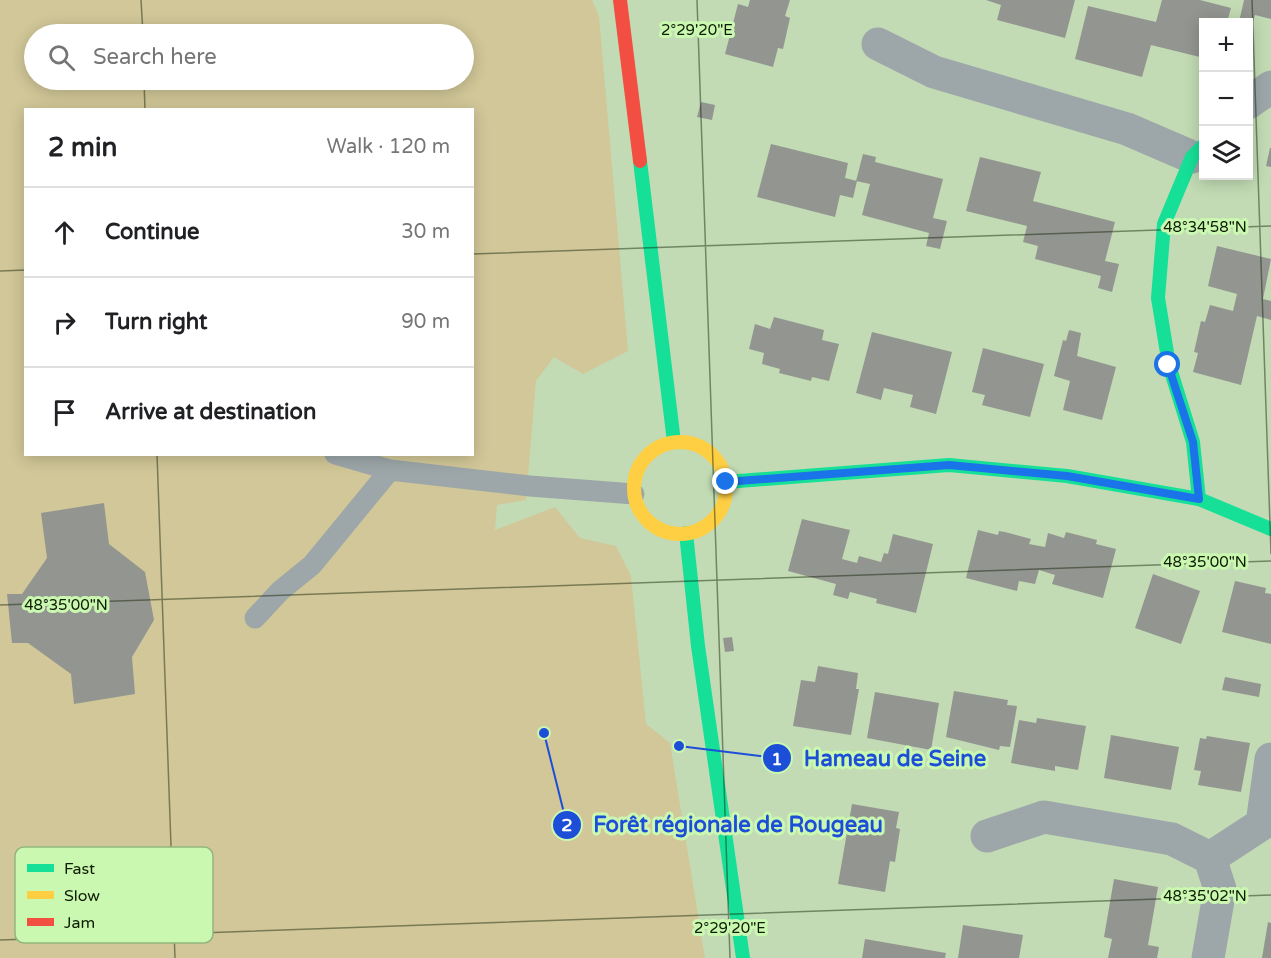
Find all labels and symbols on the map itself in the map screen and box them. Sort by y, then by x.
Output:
text: 2°29'20"E [661,21,733,39]
text: 48°34'58"N [1163,218,1247,236]
route start [1154,351,1180,377]
route end [712,468,738,494]
text: 48°35'00"N [1163,553,1247,571]
text: 48°35'00"N [24,596,108,614]
callout: Hameau de Seine [762,738,998,778]
text: Hameau de Seine [804,746,986,772]
text: 1 [771,748,783,770]
callout: Forêt régionale de Rougeau [552,805,895,845]
text: Forêt régionale de Rougeau [593,812,883,838]
text: 2 [561,814,573,836]
legend [15,847,213,943]
text: Fast [64,859,95,879]
text: Slow [64,886,100,906]
text: 48°35'02"N [1163,887,1247,905]
text: Jam [64,913,95,933]
text: 2°29'20"E [694,919,766,937]

